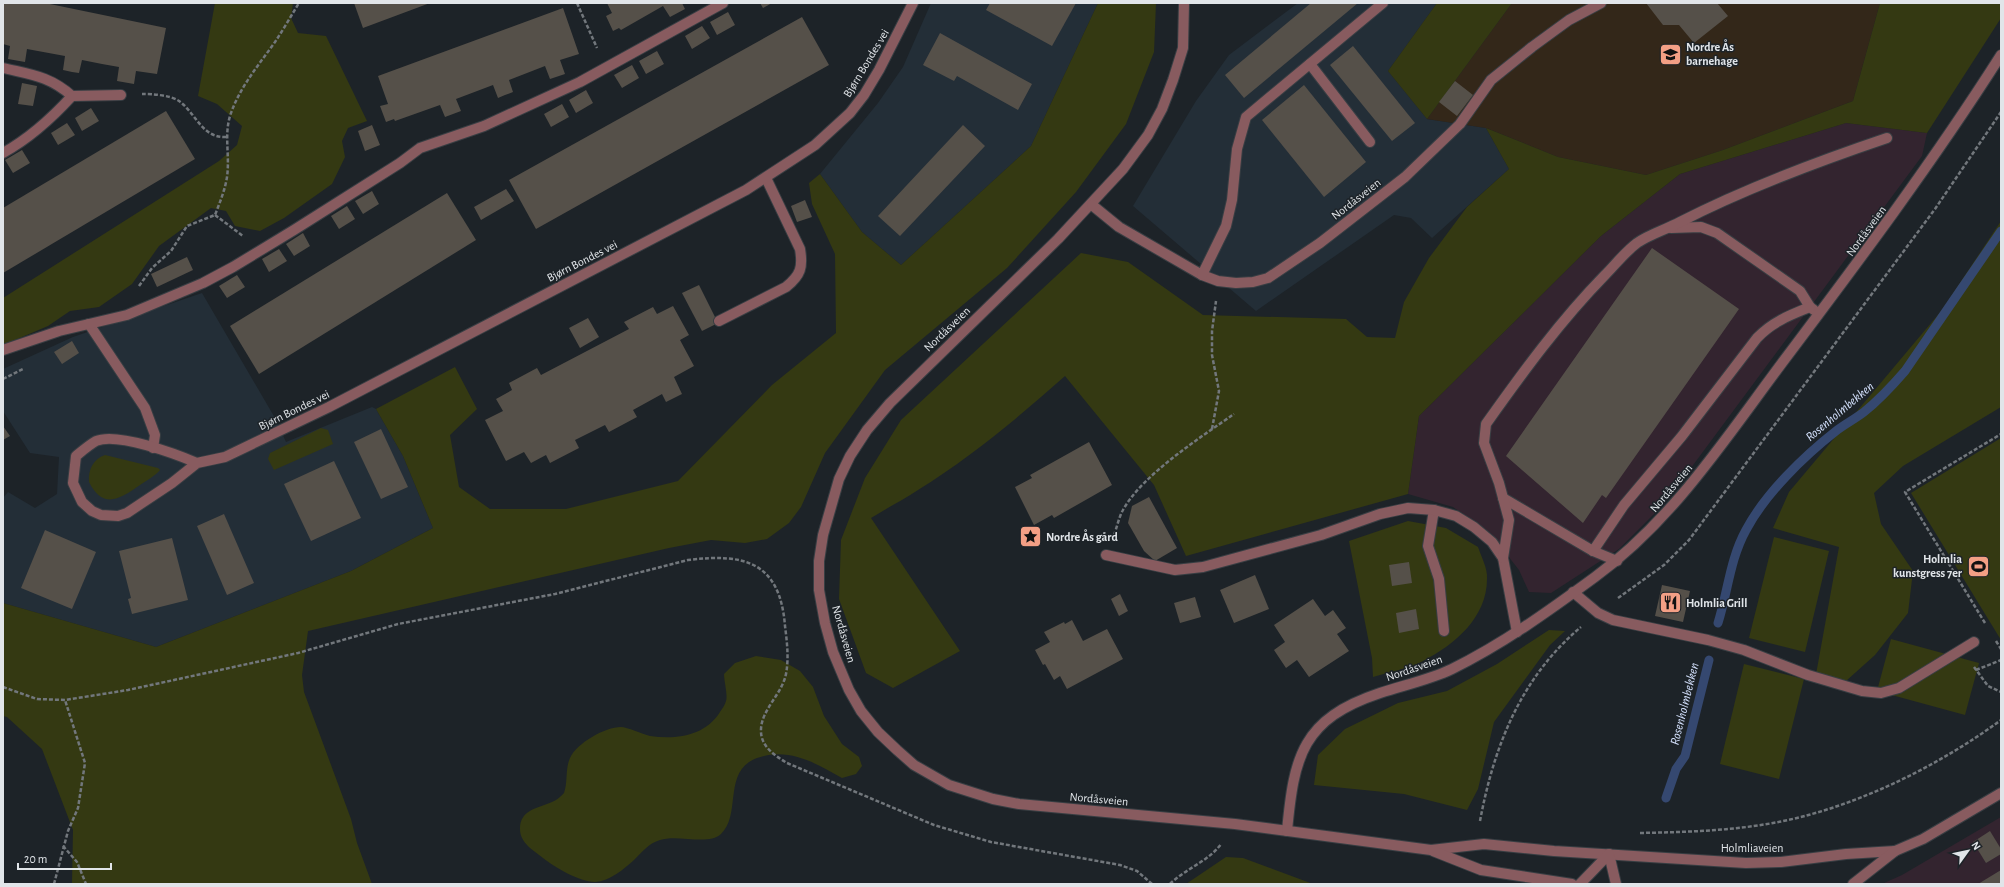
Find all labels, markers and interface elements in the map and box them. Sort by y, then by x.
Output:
street label: Bjørn Bondes vei [841,27,892,100]
place label: Nordre Ås barnehage [1686,39,1738,67]
school or university icon: Nordre Ås barnehage [1657,41,1683,67]
street label: Nordåsveien [1329,176,1383,222]
street label: Nordåsveien [1844,204,1888,258]
street label: Bjørn Bondes vei [545,238,620,285]
street label: Nordåsveien [922,304,972,354]
water label: Rosenholmbekken [1803,380,1877,444]
street label: Bjørn Bondes vei [257,388,332,433]
street label: Nordåsveien [1647,462,1695,514]
place icon: Nordre Ås gård [1018,524,1044,550]
place label: Nordre Ås gård [1046,529,1118,543]
place label: Holmlia kunstgress 7er [1893,553,1963,579]
sports icon: Holmlia kunstgress 7er [1965,553,1991,579]
restaurant icon: Holmlia Grill [1657,590,1683,616]
place label: Holmlia Grill [1686,597,1747,609]
street label: Nordåsveien [830,604,858,664]
street label: Nordåsveien [1384,653,1444,683]
water label: Rosenholmbekken [1668,661,1702,747]
street label: Nordåsveien [1069,790,1129,808]
north arrow [1948,831,1988,871]
text: N [1969,840,1983,852]
street label: Holmliaveien [1721,842,1783,854]
scale bar [18,845,111,871]
text: 20 m [24,853,47,865]

